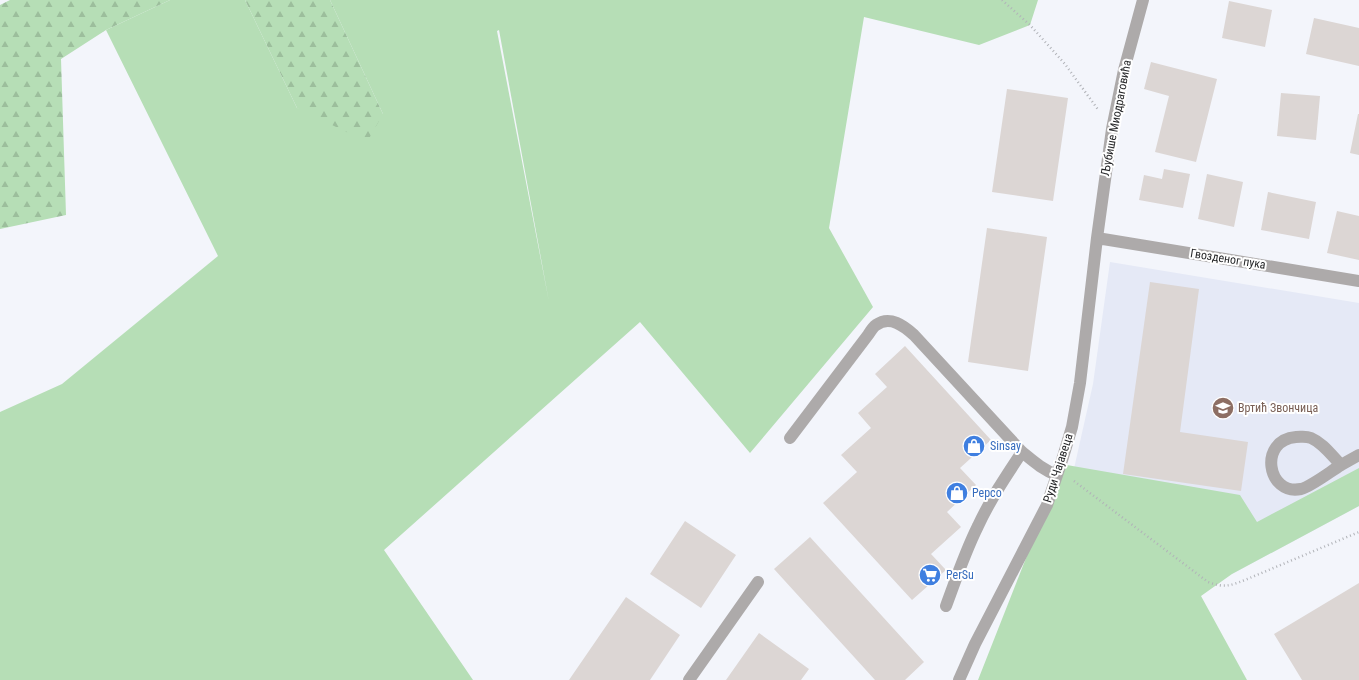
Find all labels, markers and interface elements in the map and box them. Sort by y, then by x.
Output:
street label: Љубише Миодраговића [1098,59,1134,177]
street label: Гвозденог пука [1189,246,1267,272]
school or university icon: Вртић Звончица [1210,395,1236,421]
place label: Вртић Звончица [1238,401,1318,415]
street label: Руди Чајавеца [1040,431,1076,504]
shop icon: Sinsay [961,433,987,459]
place label: Sinsay [990,439,1021,453]
shop icon: Pepco [944,480,970,506]
place label: Pepco [972,486,1002,500]
supermarket icon: PerSu [917,562,943,588]
place label: PerSu [946,568,974,582]

